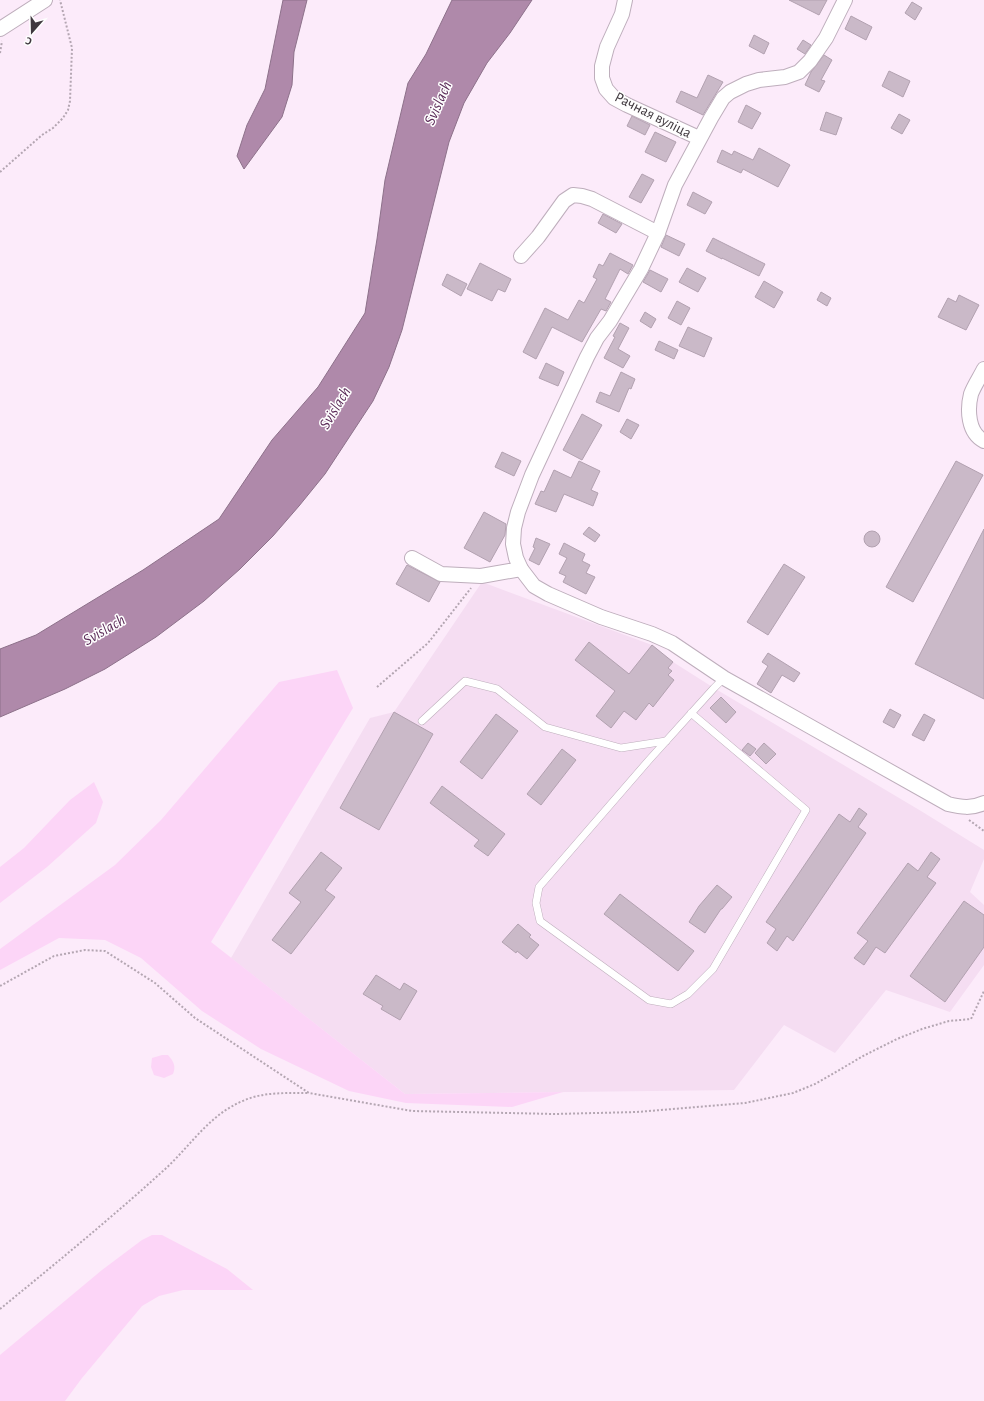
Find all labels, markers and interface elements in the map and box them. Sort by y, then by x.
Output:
north arrow [12,12,52,52]
text: С [24,35,33,47]
water label: Svislach [421,79,455,127]
street label: Рачная вуліца [612,89,694,141]
water label: Svislach [316,384,354,432]
water label: Svislach [80,612,128,648]

